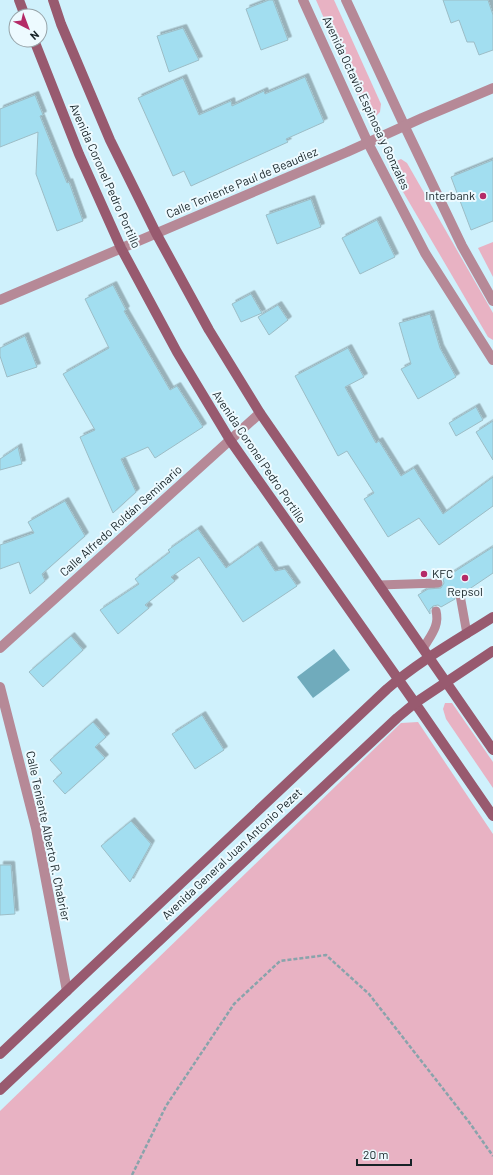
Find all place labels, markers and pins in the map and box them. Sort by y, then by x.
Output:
place label: Interbank [425,188,475,202]
marker: Interbank [478,191,488,201]
place label: KFC [432,566,453,580]
marker: KFC [419,569,429,579]
marker: Repsol [460,573,470,583]
place label: Repsol [447,584,483,598]

